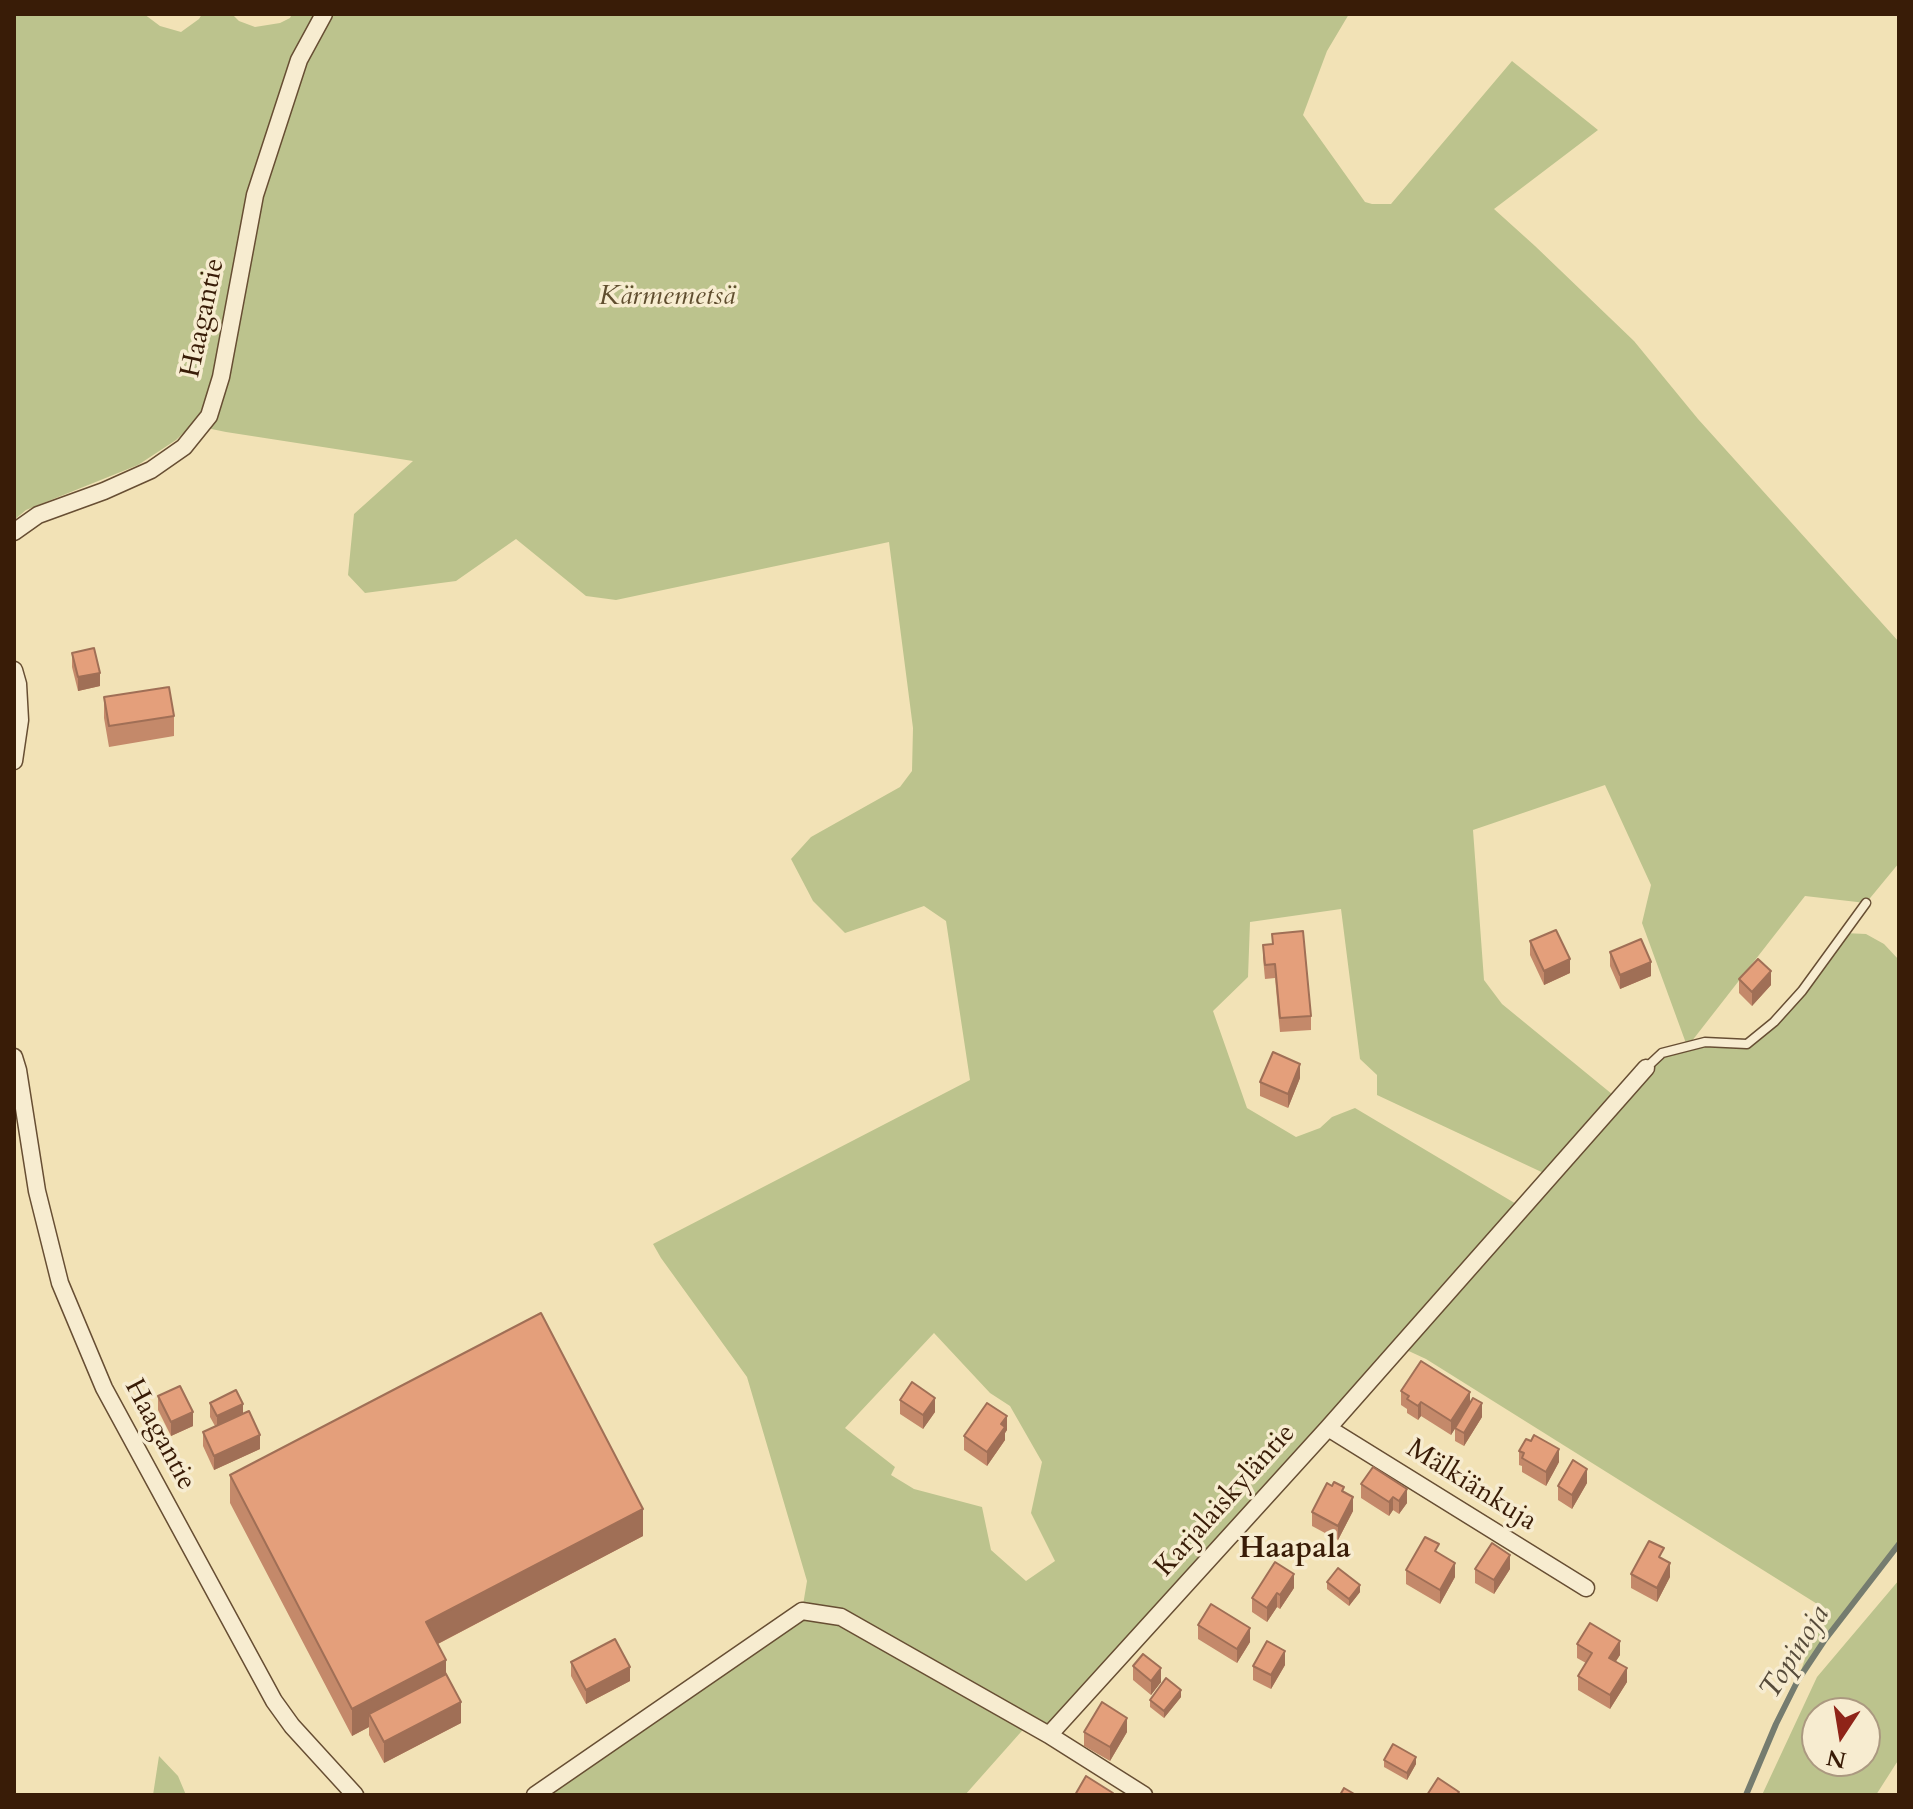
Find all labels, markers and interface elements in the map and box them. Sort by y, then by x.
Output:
street label: Haagantie [175,255,233,381]
park label: Kärmemetsä [599,281,735,315]
street label: Haagantie [116,1374,202,1496]
street label: Karjalaiskyläntie [1149,1418,1303,1584]
street label: Mälkiänkuja [1400,1433,1542,1539]
district label: Haapala [1239,1532,1351,1568]
water label: Topinoja [1753,1599,1839,1707]
north arrow [1801,1697,1881,1777]
text: N [1824,1742,1849,1775]

